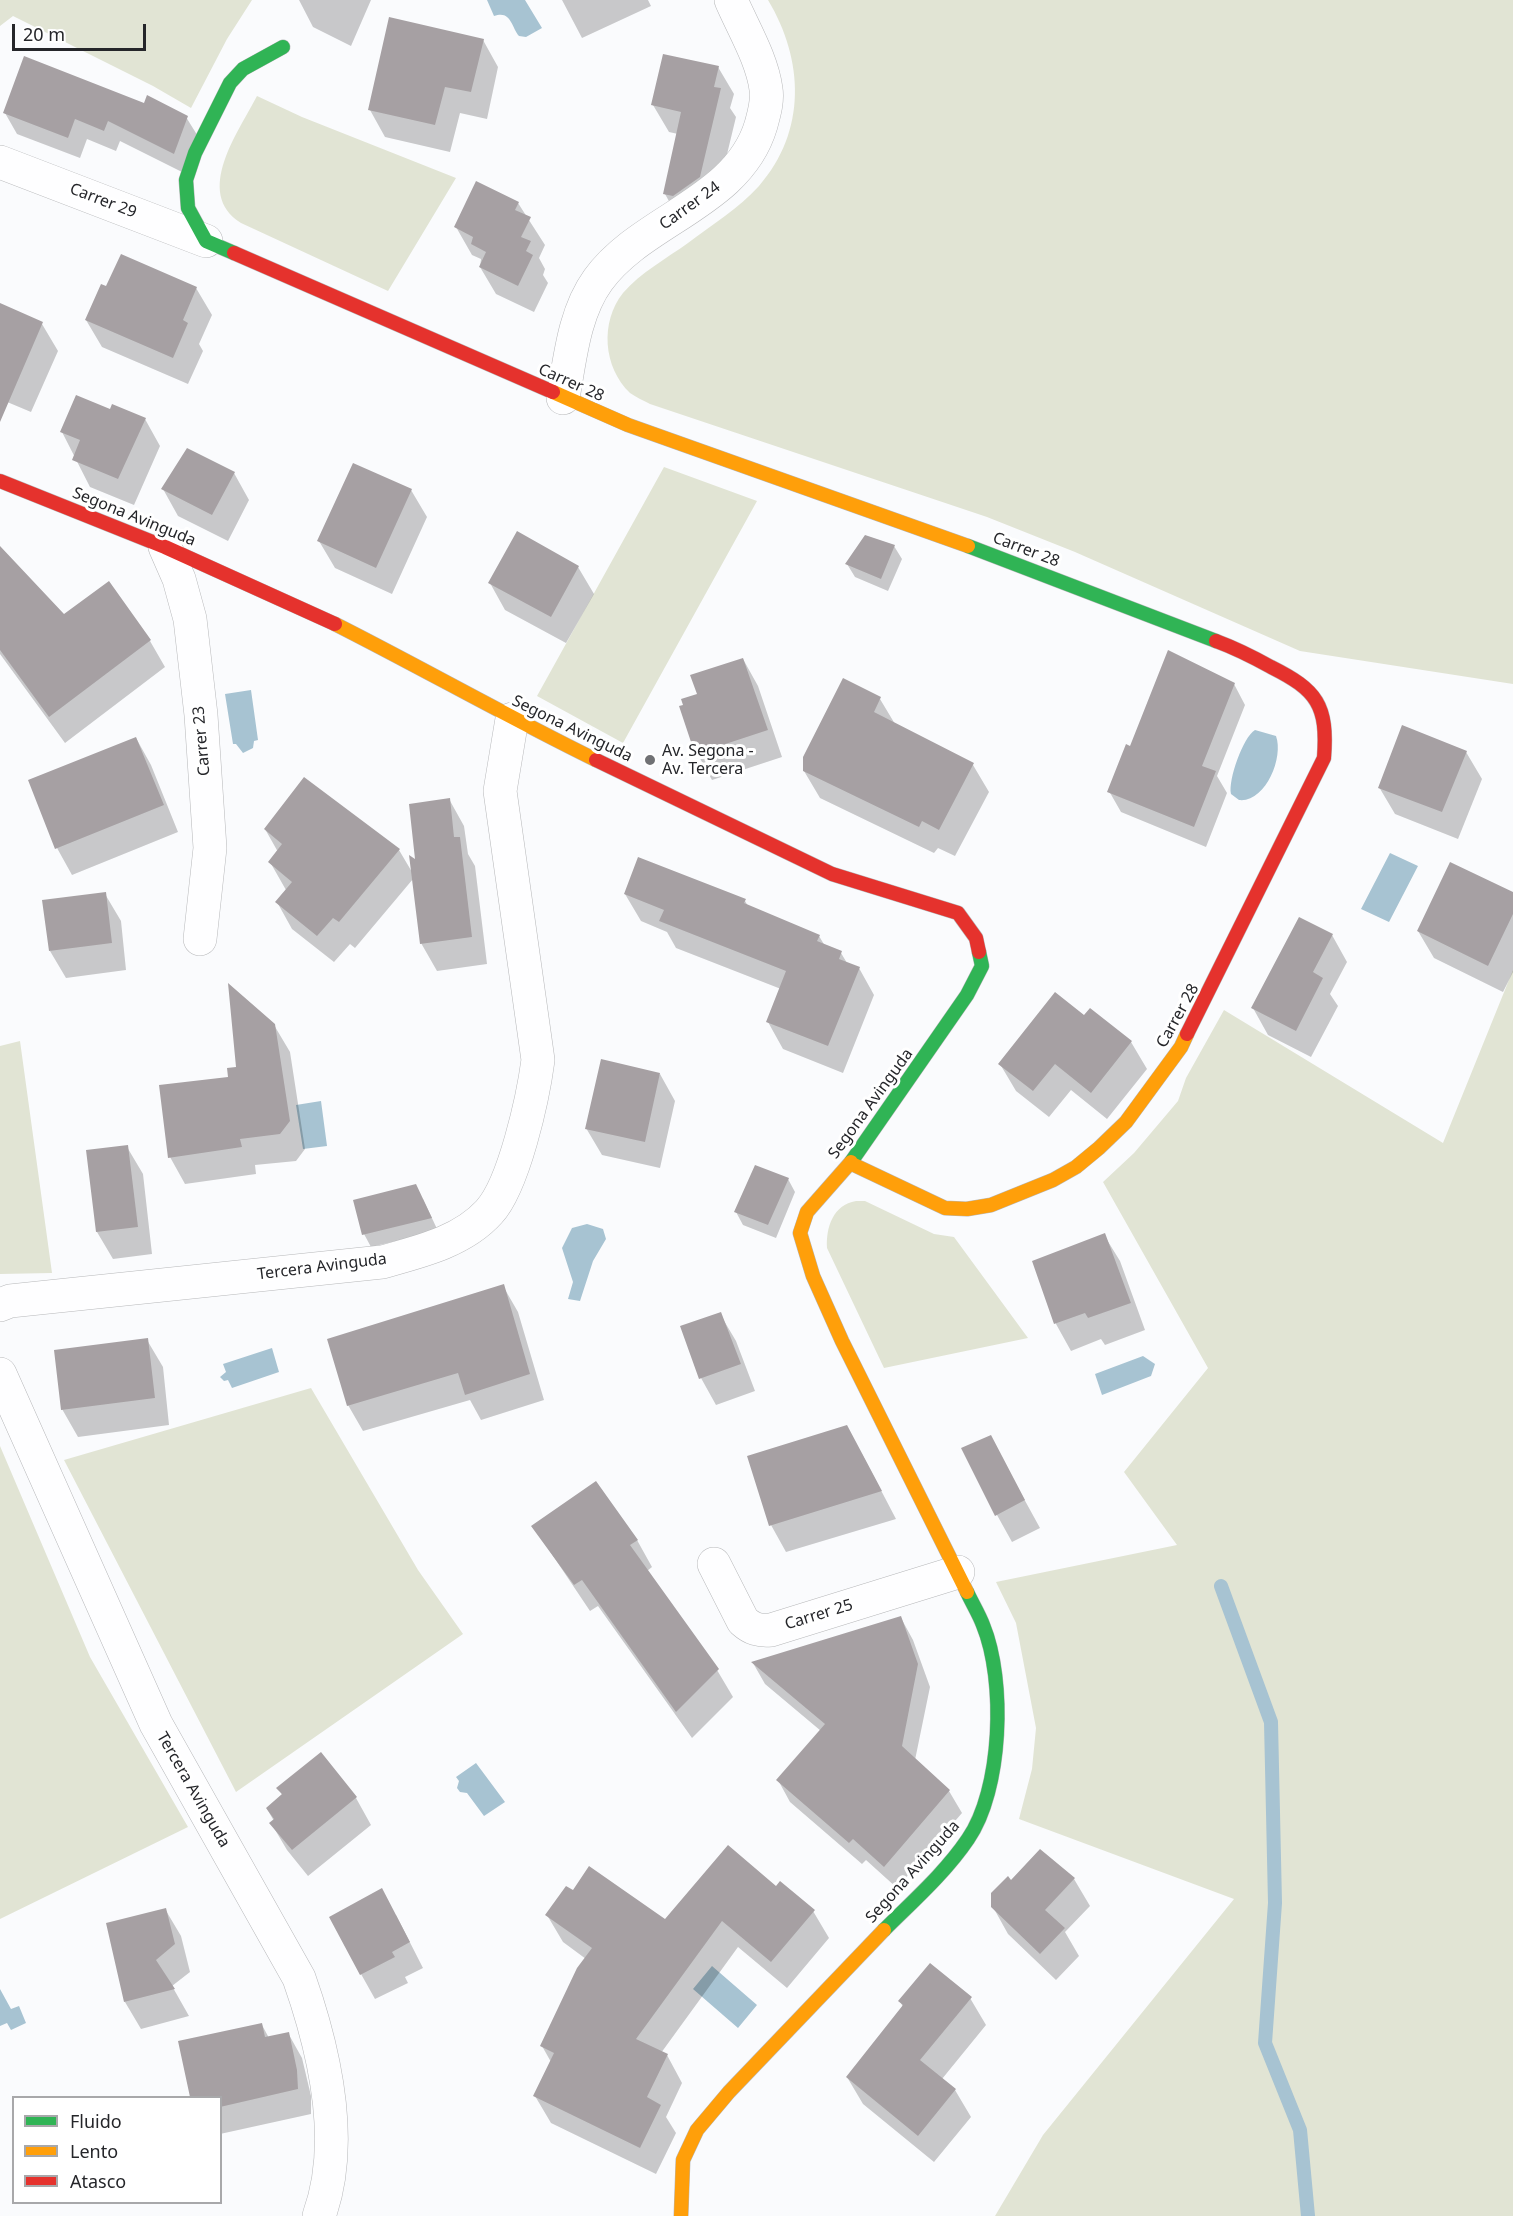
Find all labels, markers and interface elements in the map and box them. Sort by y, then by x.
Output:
scale bar [15,12,148,50]
text: 20 m [23,22,65,46]
street label: Carrer 24 [656,178,724,234]
street label: Carrer 29 [67,179,139,223]
street label: Carrer 28 [535,360,607,406]
street label: Segona Avinguda [70,484,198,550]
street label: Carrer 28 [990,528,1062,572]
street label: Segona Avinguda [509,692,635,766]
street label: Carrer 23 [189,705,215,777]
place label: Av. Segona - Av. Tercera [662,741,754,779]
marker: Av. Segona - Av. Tercera [643,753,657,767]
street label: Carrer 28 [1153,981,1203,1051]
street label: Segona Avinguda [825,1045,917,1163]
street label: Tercera Avinguda [256,1250,388,1284]
street label: Carrer 25 [783,1596,855,1634]
street label: Tercera Avinguda [152,1729,234,1851]
street label: Segona Avinguda [862,1817,964,1927]
legend [12,2096,222,2204]
text: Fluido [70,2109,122,2133]
text: Lento [70,2139,118,2163]
text: Atasco [70,2169,126,2193]

